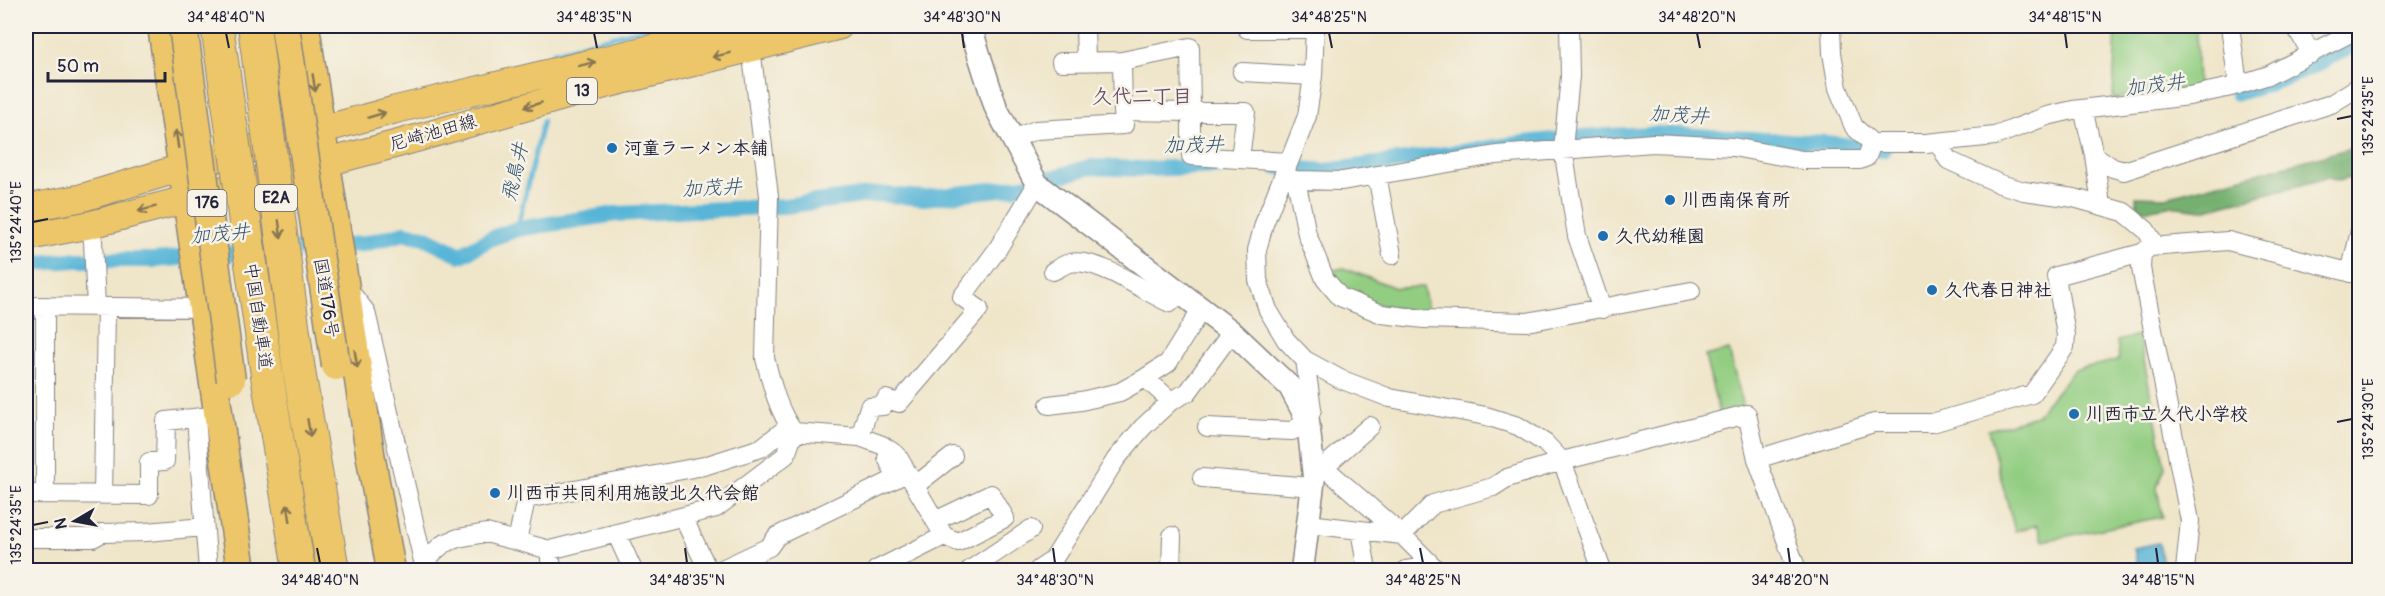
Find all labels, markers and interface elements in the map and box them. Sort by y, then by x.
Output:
text: 34°48'40"N [187,8,265,27]
text: 34°48'35"N [556,8,632,27]
text: 34°48'30"N [923,8,1001,27]
text: 34°48'25"N [1291,8,1367,27]
text: 34°48'20"N [1658,8,1736,27]
text: 34°48'15"N [2028,8,2102,27]
scale bar [48,45,165,83]
one-way arrow [712,50,731,62]
text: 50 m [57,55,99,78]
one-way arrow [577,57,596,69]
water label: 加茂井 [2124,69,2187,101]
one-way arrow [308,73,319,93]
text: 135°24'35"E [2359,76,2378,156]
road number: 13 [567,78,597,104]
district label: 久代二丁目 [1092,84,1192,109]
one-way arrow [524,100,543,111]
water label: 加茂井 [1648,101,1711,129]
one-way arrow [367,109,386,120]
street label: 尼崎池田線 [387,110,479,156]
one-way arrow [172,129,183,149]
water label: 加茂井 [1164,132,1225,158]
place label: 河童ラーメン本舗 [624,137,768,160]
water label: 飛鳥井 [496,139,534,204]
marker: 河童ラーメン本舗 [605,141,619,155]
water label: 加茂井 [681,174,744,202]
text: 135°24'40"E [7,181,26,263]
road number: E2A [255,185,297,211]
place label: 川西南保育所 [1682,189,1790,212]
road number: 176 [188,190,226,216]
marker: 川西南保育所 [1663,193,1677,207]
one-way arrow [138,204,157,215]
water label: 加茂井 [189,219,252,249]
one-way arrow [275,219,286,239]
place label: 久代幼稚園 [1615,225,1705,248]
marker: 久代幼稚園 [1596,229,1610,243]
street label: 国道176号 [308,256,344,340]
street label: 中国自動車道 [239,261,277,371]
place label: 久代春日神社 [1944,279,2052,302]
marker: 久代春日神社 [1925,283,1939,297]
one-way arrow [350,349,361,369]
text: 135°24'30"E [2359,378,2378,460]
place label: 川西市立久代小学校 [2086,403,2248,426]
marker: 川西市立久代小学校 [2067,407,2081,421]
one-way arrow [304,418,315,438]
place label: 川西市共同利用施設北久代会館 [507,482,759,505]
text: 135°24'35"E [7,485,26,565]
marker: 川西市共同利用施設北久代会館 [488,486,502,500]
north arrow [45,491,105,551]
one-way arrow [284,503,295,523]
text: N [50,516,72,530]
text: 34°48'40"N [281,571,359,590]
text: 34°48'35"N [649,571,725,590]
text: 34°48'30"N [1016,571,1094,590]
text: 34°48'25"N [1385,571,1461,590]
text: 34°48'20"N [1751,571,1829,590]
text: 34°48'15"N [2121,571,2195,590]

